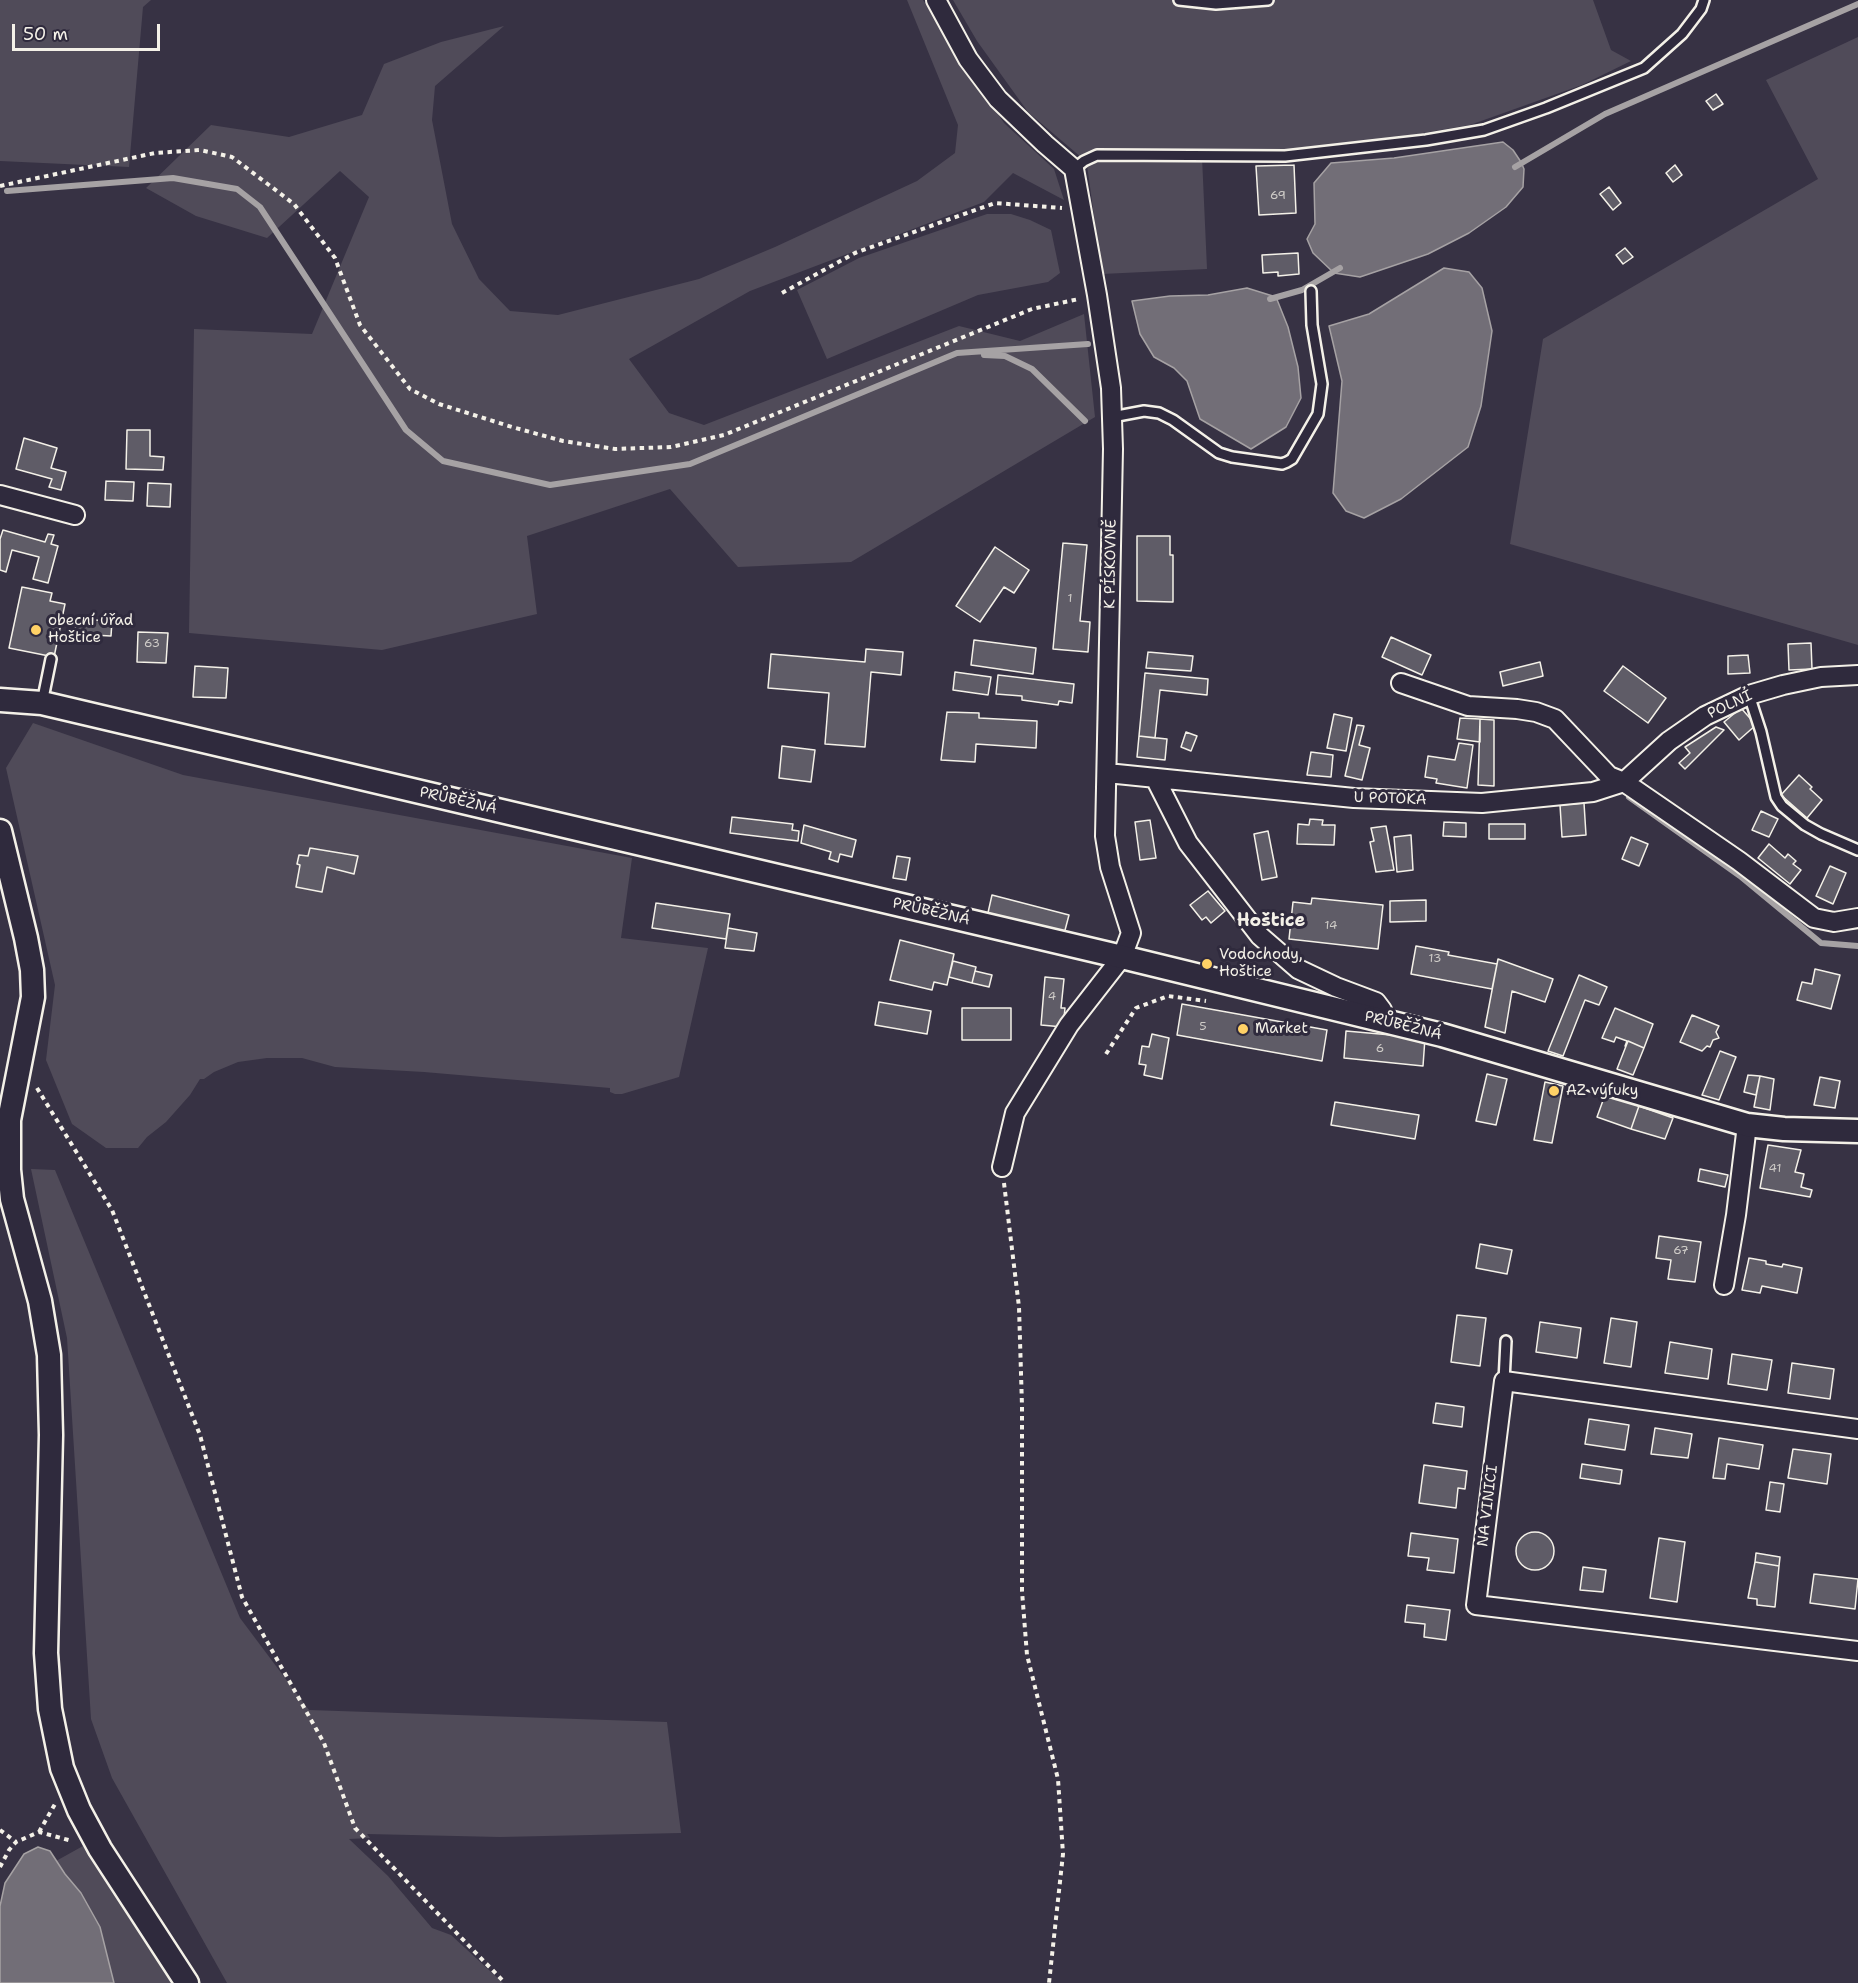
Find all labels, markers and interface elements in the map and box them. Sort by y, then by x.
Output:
scale bar [15,12,164,50]
text: 50 m [23,22,68,46]
house number: 69 [1270,189,1286,203]
street label: K PÍSKOVNĚ [1101,519,1121,609]
house number: 1 [1067,592,1073,606]
place label: obecní úřad Hoštice [48,612,133,647]
marker: obecní úřad Hoštice [29,623,43,637]
house number: 63 [144,637,160,651]
street label: POLNÍ [1705,687,1755,723]
street label: PRŮBĚŽNÁ [418,783,498,819]
street label: U POTOKA [1353,789,1427,809]
street label: PRŮBĚŽNÁ [891,894,971,930]
district label: Hoštice [1237,910,1305,932]
house number: 14 [1325,919,1337,933]
place label: Vodochody, Hoštice [1219,946,1303,981]
house number: 13 [1429,952,1441,966]
marker: Vodochody, Hoštice [1200,957,1214,971]
house number: 4 [1048,990,1056,1004]
street label: PRŮBĚŽNÁ [1363,1008,1443,1044]
house number: 5 [1199,1020,1207,1034]
place label: Market [1255,1020,1308,1038]
marker: Market [1236,1022,1250,1036]
house number: 6 [1376,1042,1384,1056]
place label: AZ výfuky [1566,1082,1638,1100]
marker: AZ výfuky [1547,1084,1561,1098]
house number: 41 [1769,1162,1781,1176]
house number: 67 [1673,1244,1689,1258]
street label: NA VINICI [1474,1464,1502,1548]

